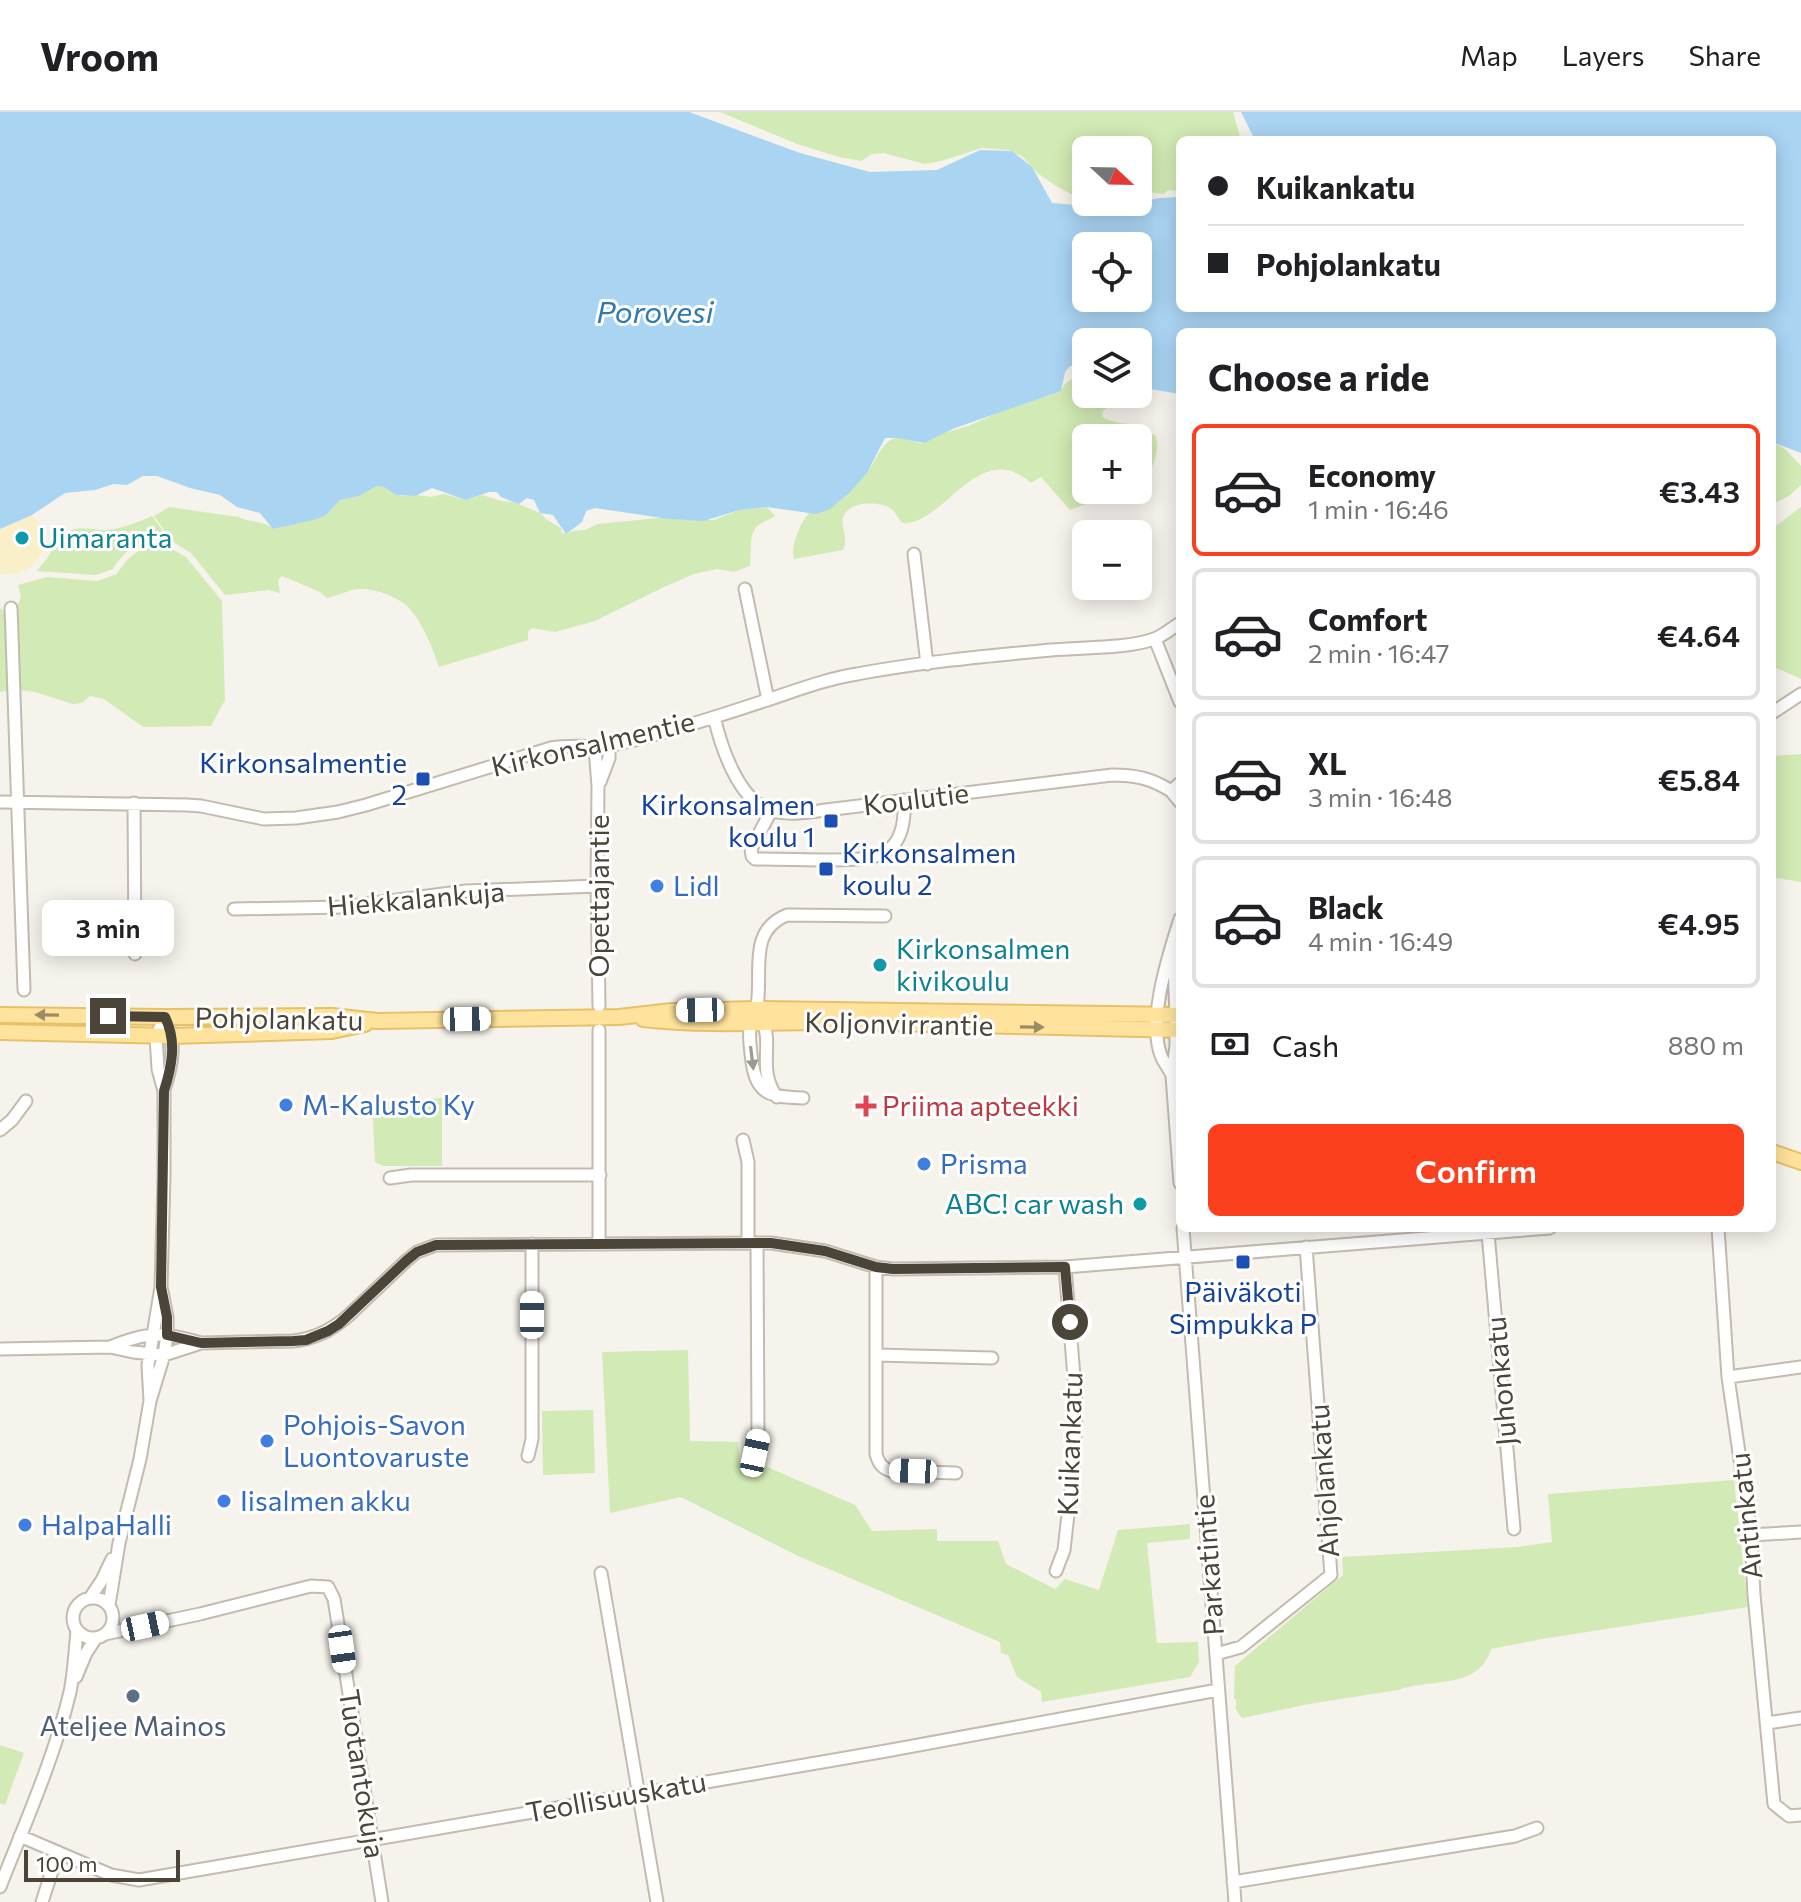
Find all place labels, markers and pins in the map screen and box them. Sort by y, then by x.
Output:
place label: Uimaranta [38,520,172,554]
marker: Uimaranta [13,529,31,547]
place label: Kirkonsalmentie 2 [199,745,407,811]
marker: Kirkonsalmentie 2 [414,770,432,788]
place label: Kirkonsalmen koulu 1 [641,787,815,853]
marker: Kirkonsalmen koulu 1 [822,812,840,830]
place label: Kirkonsalmen koulu 2 [842,835,1016,901]
marker: Kirkonsalmen koulu 2 [817,860,835,878]
place label: Lidl [673,868,720,902]
marker: Lidl [648,877,666,895]
place label: Kirkonsalmen kivikoulu [896,931,1070,997]
marker: Kirkonsalmen kivikoulu [871,956,889,974]
place label: M-Kalusto Ky [302,1087,475,1121]
place label: Priima apteekki [882,1088,1079,1122]
marker: M-Kalusto Ky [277,1096,295,1114]
marker: Priima apteekki [857,1097,875,1115]
place label: Prisma [940,1146,1028,1180]
marker: Prisma [915,1155,933,1173]
place label: ABC! car wash [945,1186,1124,1220]
marker: ABC! car wash [1131,1195,1149,1213]
marker: Päiväkoti Simpukka P [1234,1253,1252,1271]
place label: Päiväkoti Simpukka P [1169,1274,1317,1340]
place label: Pohjois-Savon Luontovaruste [283,1407,469,1473]
marker: Pohjois-Savon Luontovaruste [258,1432,276,1450]
place label: Iisalmen akku [240,1483,411,1517]
marker: Iisalmen akku [215,1492,233,1510]
place label: HalpaHalli [41,1507,172,1541]
marker: HalpaHalli [16,1516,34,1534]
marker: Ateljee Mainos [124,1687,142,1705]
place label: Ateljee Mainos [39,1708,227,1742]

